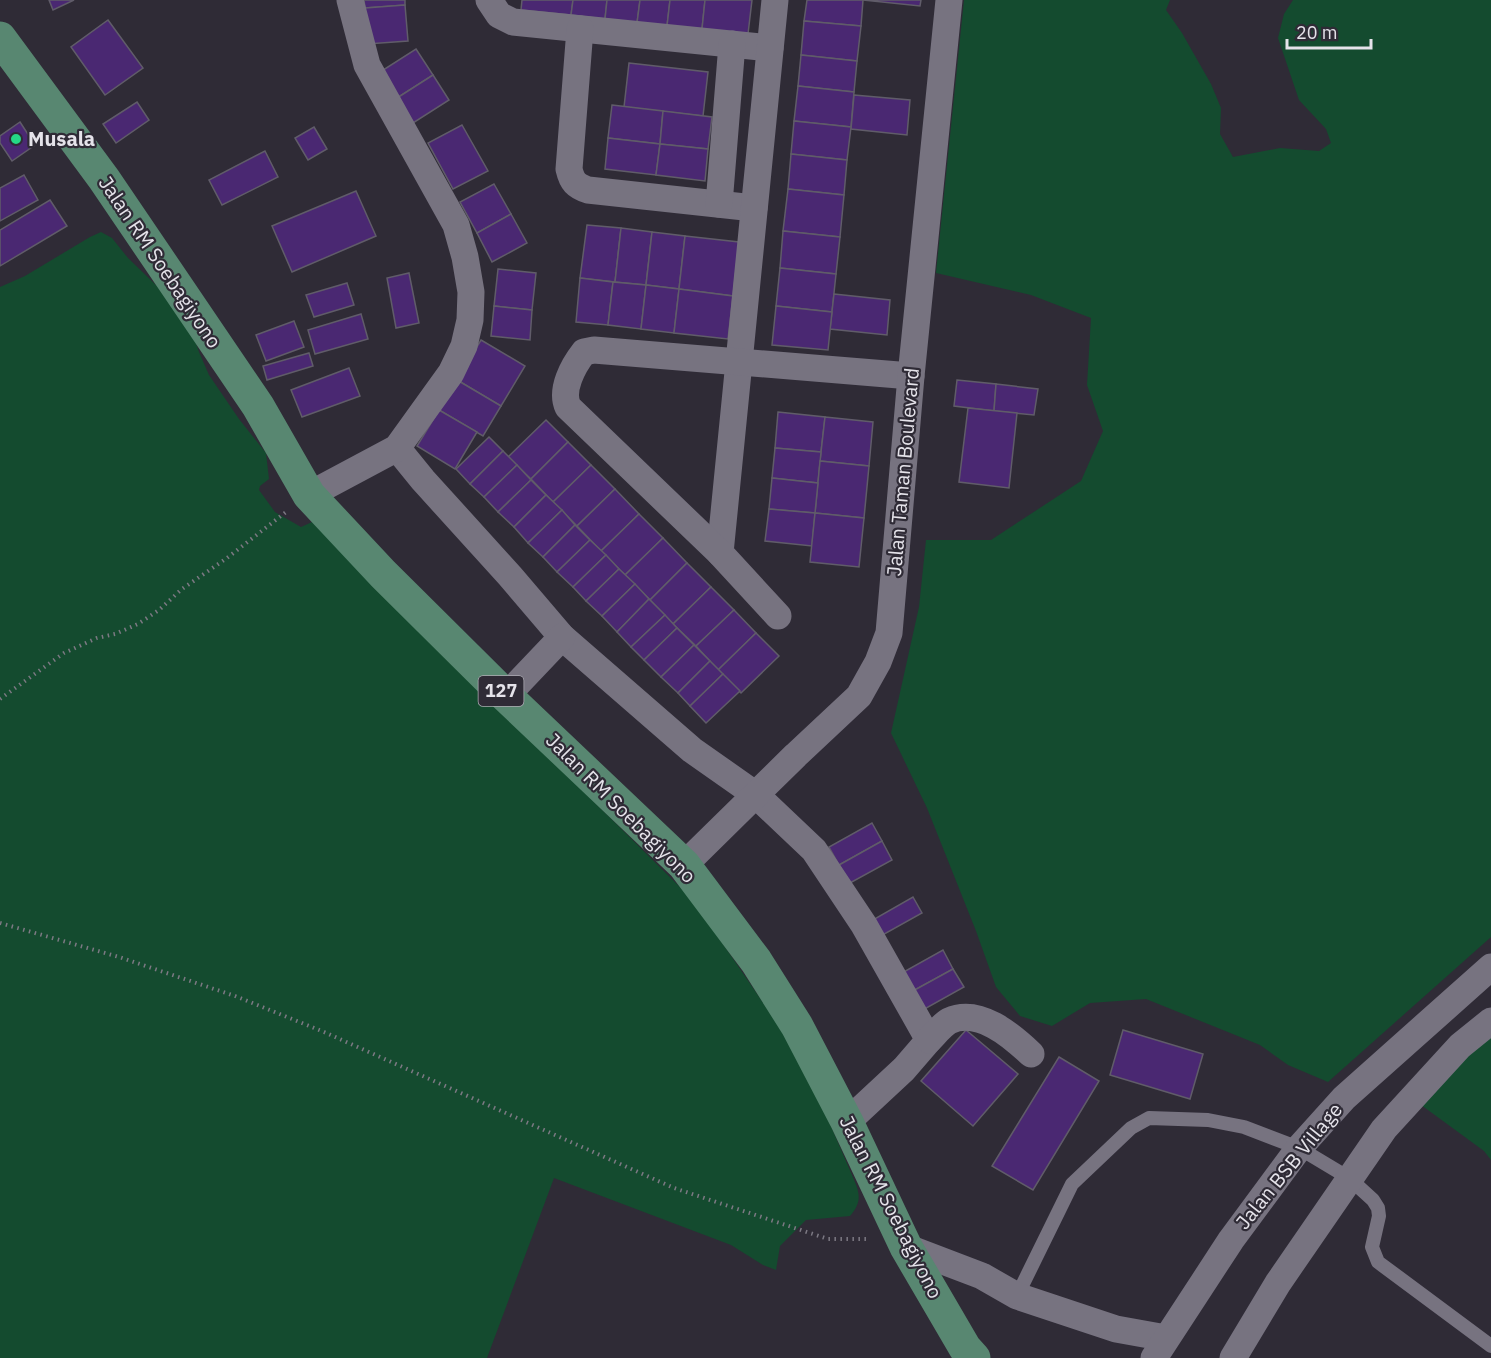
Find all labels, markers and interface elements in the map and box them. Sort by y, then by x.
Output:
scale bar [1287,12,1371,50]
text: 20 m [1296,21,1338,44]
place label: Musala [28,125,95,152]
marker: Musala [9,132,23,146]
street label: Jalan RM Soebagiyono [93,170,228,353]
street label: Jalan Taman Boulevard [880,367,925,577]
road number: 127 [478,676,524,706]
street label: Jalan RM Soebagiyono [540,727,702,889]
street label: Jalan BSB Village [1229,1097,1348,1235]
street label: Jalan RM Soebagiyono [834,1111,949,1303]

